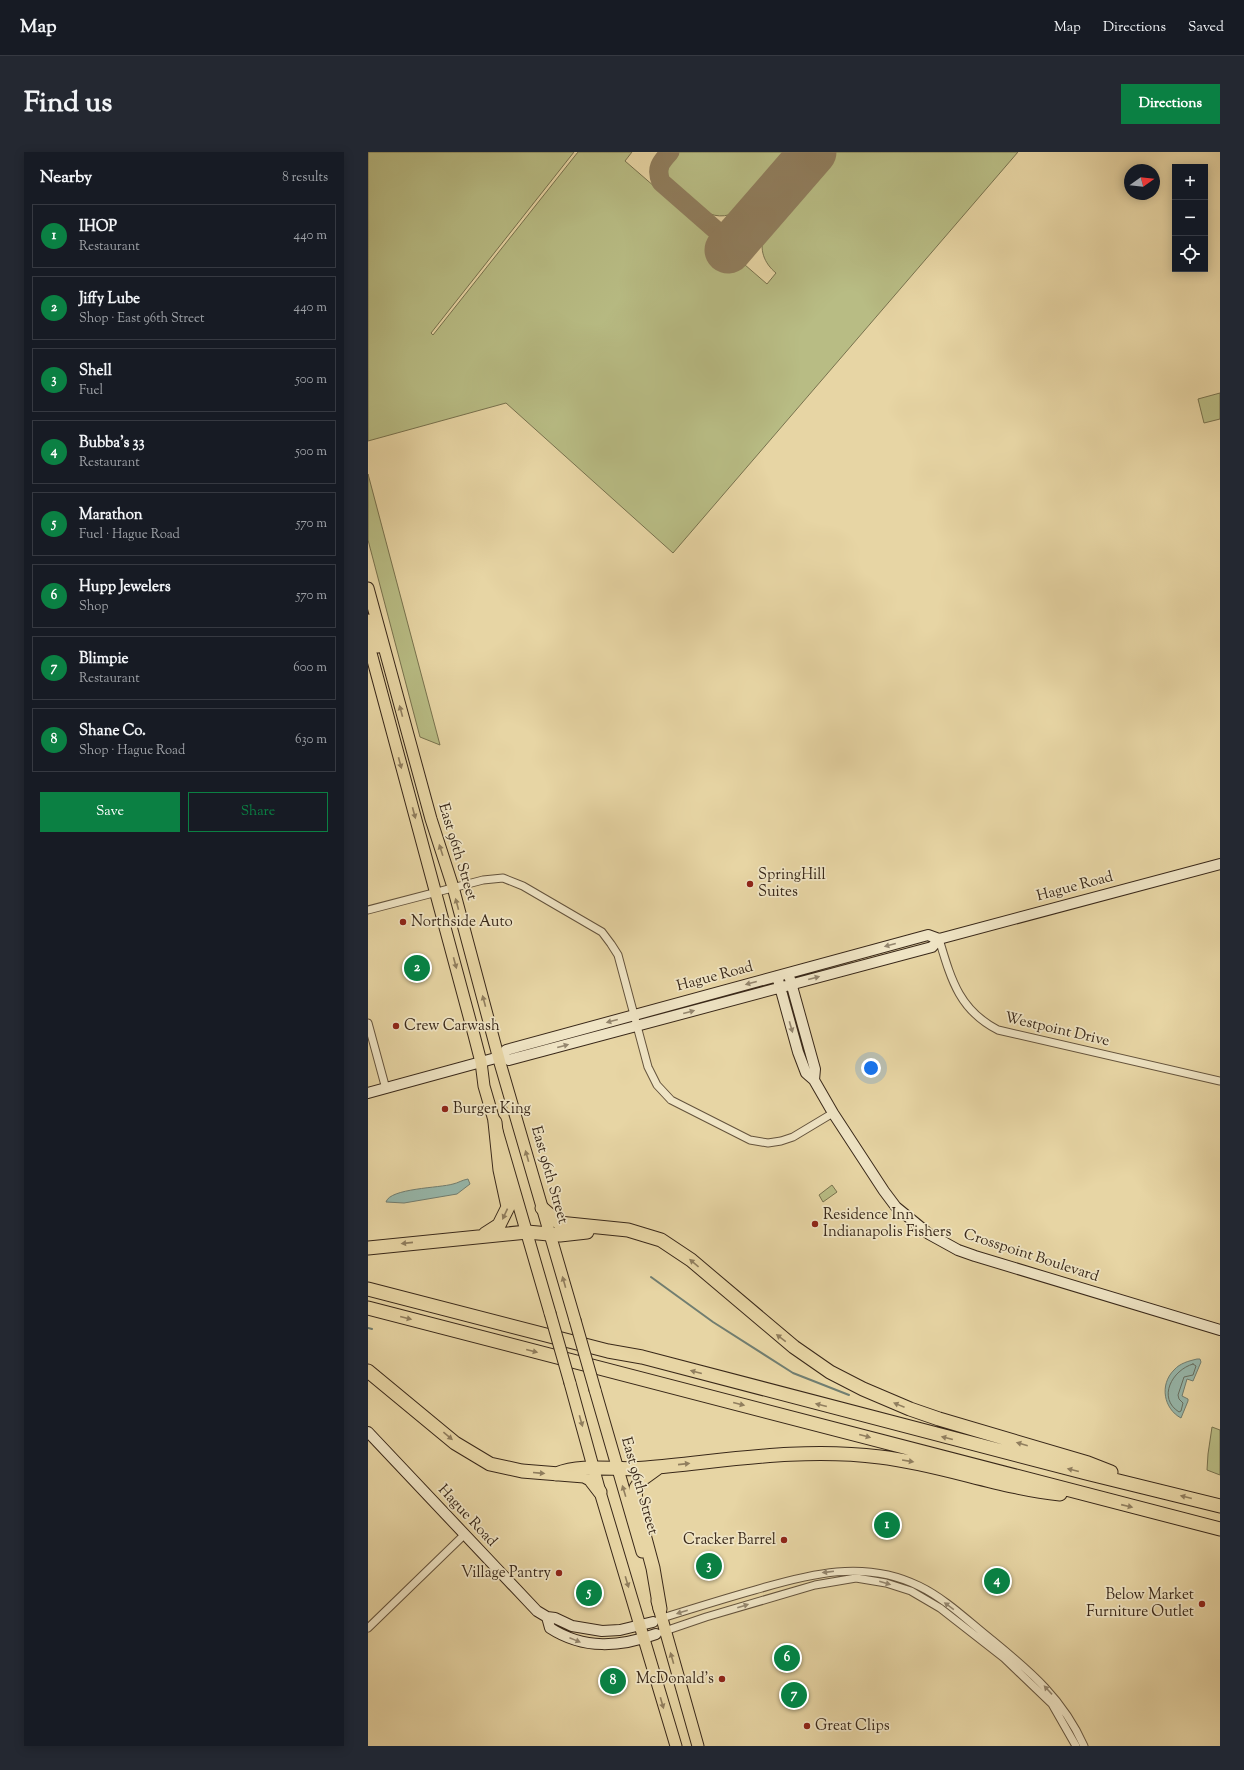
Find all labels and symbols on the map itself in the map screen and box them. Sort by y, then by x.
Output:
north arrow [1124,164,1160,200]
one-way arrow [398,705,404,717]
one-way arrow [397,757,403,769]
street label: East 96th Street [432,801,482,903]
one-way arrow [411,807,417,819]
one-way arrow [438,844,444,856]
place label: SpringHill Suites [758,865,826,903]
street label: Hague Road [1034,867,1116,907]
marker: SpringHill Suites [745,879,755,889]
one-way arrow [454,898,460,911]
place label: Northside Auto [411,912,513,933]
marker: Northside Auto [398,917,408,927]
one-way arrow [884,942,896,948]
pin: 2 [404,953,430,983]
one-way arrow [452,957,458,969]
street label: Hague Road [674,957,756,997]
one-way arrow [808,975,820,981]
one-way arrow [745,980,757,986]
one-way arrow [480,994,486,1007]
street label: Westpoint Drive [1002,1008,1112,1052]
one-way arrow [683,1009,695,1015]
place label: Crew Carwash [404,1016,500,1037]
one-way arrow [606,1018,618,1024]
marker: Crew Carwash [391,1021,401,1031]
one-way arrow [788,1021,794,1033]
one-way arrow [557,1043,569,1049]
your location [861,1058,881,1078]
place label: Burger King [453,1099,531,1120]
marker: Burger King [440,1104,450,1114]
street label: East 96th Street [525,1124,573,1226]
one-way arrow [524,1150,530,1162]
place label: Residence Inn Indianapolis Fishers [823,1205,951,1243]
one-way arrow [502,1209,508,1220]
marker: Residence Inn Indianapolis Fishers [810,1219,820,1229]
street label: Crosspoint Boulevard [961,1224,1102,1288]
one-way arrow [401,1240,413,1247]
one-way arrow [689,1258,699,1267]
one-way arrow [561,1276,567,1288]
one-way arrow [400,1315,412,1321]
one-way arrow [776,1333,787,1342]
one-way arrow [525,1348,538,1354]
one-way arrow [689,1369,701,1375]
one-way arrow [733,1401,745,1407]
one-way arrow [892,1401,904,1407]
one-way arrow [815,1402,828,1408]
one-way arrow [578,1415,584,1427]
one-way arrow [442,1432,453,1441]
one-way arrow [859,1434,871,1440]
one-way arrow [941,1434,953,1440]
street label: East 96th Street [615,1435,663,1537]
one-way arrow [1016,1441,1028,1447]
one-way arrow [902,1458,914,1464]
one-way arrow [678,1461,690,1467]
one-way arrow [1067,1467,1079,1473]
one-way arrow [533,1470,545,1476]
street label: Hague Road [433,1480,502,1552]
one-way arrow [621,1485,627,1497]
one-way arrow [1180,1494,1192,1500]
one-way arrow [1121,1503,1133,1509]
pin: 1 [874,1510,900,1540]
place label: Cracker Barrel [683,1530,776,1551]
marker: Cracker Barrel [779,1535,789,1545]
pin: 3 [696,1551,722,1581]
place label: Village Pantry [461,1563,552,1584]
pin: 4 [984,1566,1010,1596]
marker: Village Pantry [554,1568,564,1578]
one-way arrow [821,1569,834,1576]
one-way arrow [624,1577,630,1589]
pin: 5 [576,1578,602,1608]
one-way arrow [879,1580,891,1586]
place label: Below Market Furniture Outlet [1086,1585,1194,1623]
marker: Below Market Furniture Outlet [1197,1599,1207,1609]
one-way arrow [944,1602,954,1610]
one-way arrow [737,1603,749,1609]
one-way arrow [676,1609,688,1615]
one-way arrow [570,1637,582,1643]
pin: 6 [774,1643,800,1673]
one-way arrow [669,1652,675,1665]
pin: 8 [600,1666,626,1696]
place label: McDonald's [636,1669,714,1690]
marker: McDonald's [717,1674,727,1684]
pin: 7 [781,1680,807,1710]
one-way arrow [1043,1685,1053,1695]
one-way arrow [659,1697,665,1709]
place label: Great Clips [815,1716,890,1737]
marker: Great Clips [802,1721,812,1731]

